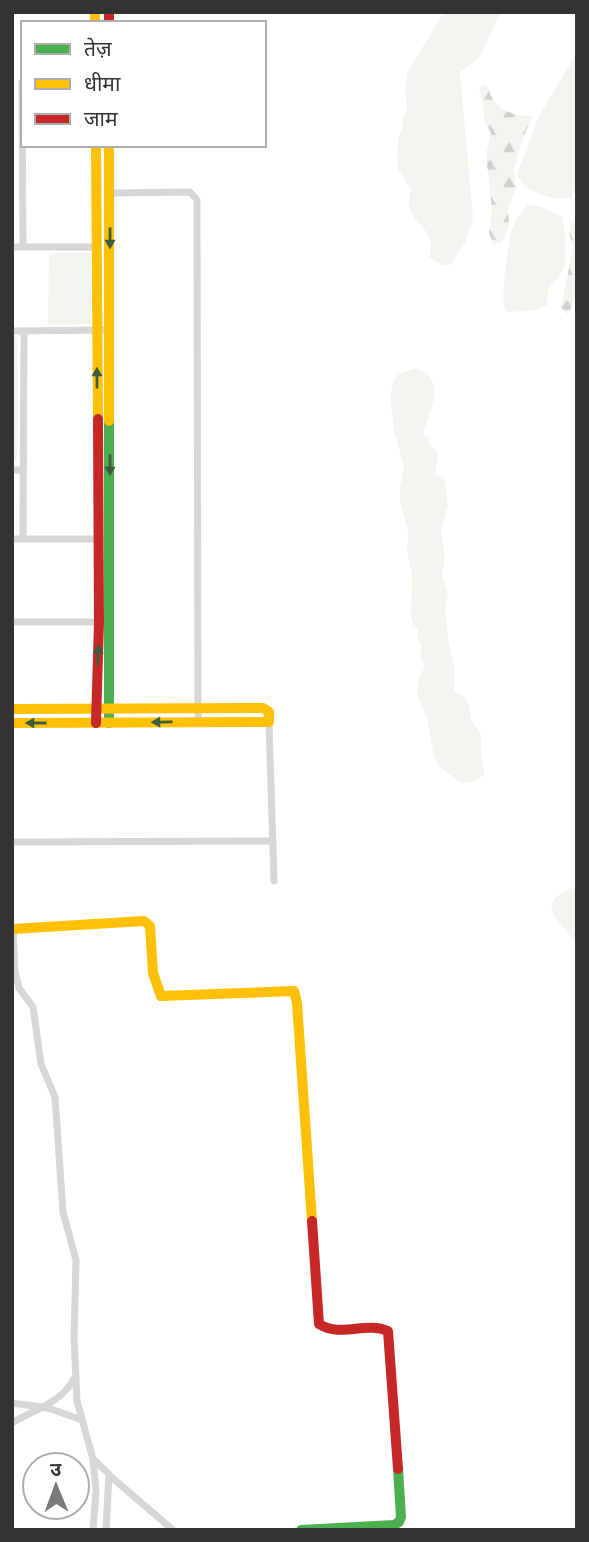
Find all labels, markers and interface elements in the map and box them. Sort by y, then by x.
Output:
legend [21,21,266,147]
text: तेज़ [84,34,112,62]
text: धीमा [84,69,121,97]
text: जाम [84,104,118,132]
one-way arrow [104,227,116,249]
one-way arrow [91,367,103,389]
one-way arrow [104,455,116,477]
one-way arrow [92,644,103,666]
one-way arrow [151,716,173,728]
one-way arrow [25,717,47,729]
north arrow [21,1451,91,1521]
text: उ [50,1456,62,1482]

